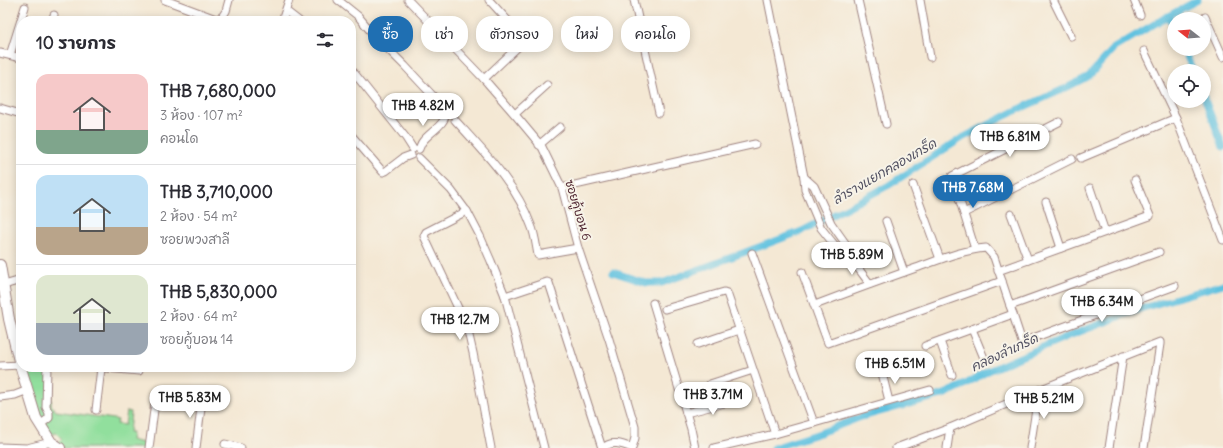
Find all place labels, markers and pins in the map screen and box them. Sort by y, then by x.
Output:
pin: THB 4.82M [377,93,469,127]
pin: THB 6.81M [964,124,1056,158]
pin: THB 7.68M [927,175,1019,209]
pin: THB 5.89M [806,242,898,276]
pin: THB 6.34M [1056,289,1148,323]
pin: THB 12.7M [414,307,506,341]
pin: THB 6.51M [849,351,941,385]
pin: THB 3.71M [667,382,759,416]
pin: THB 5.83M [144,385,236,419]
pin: THB 5.21M [998,386,1090,420]

